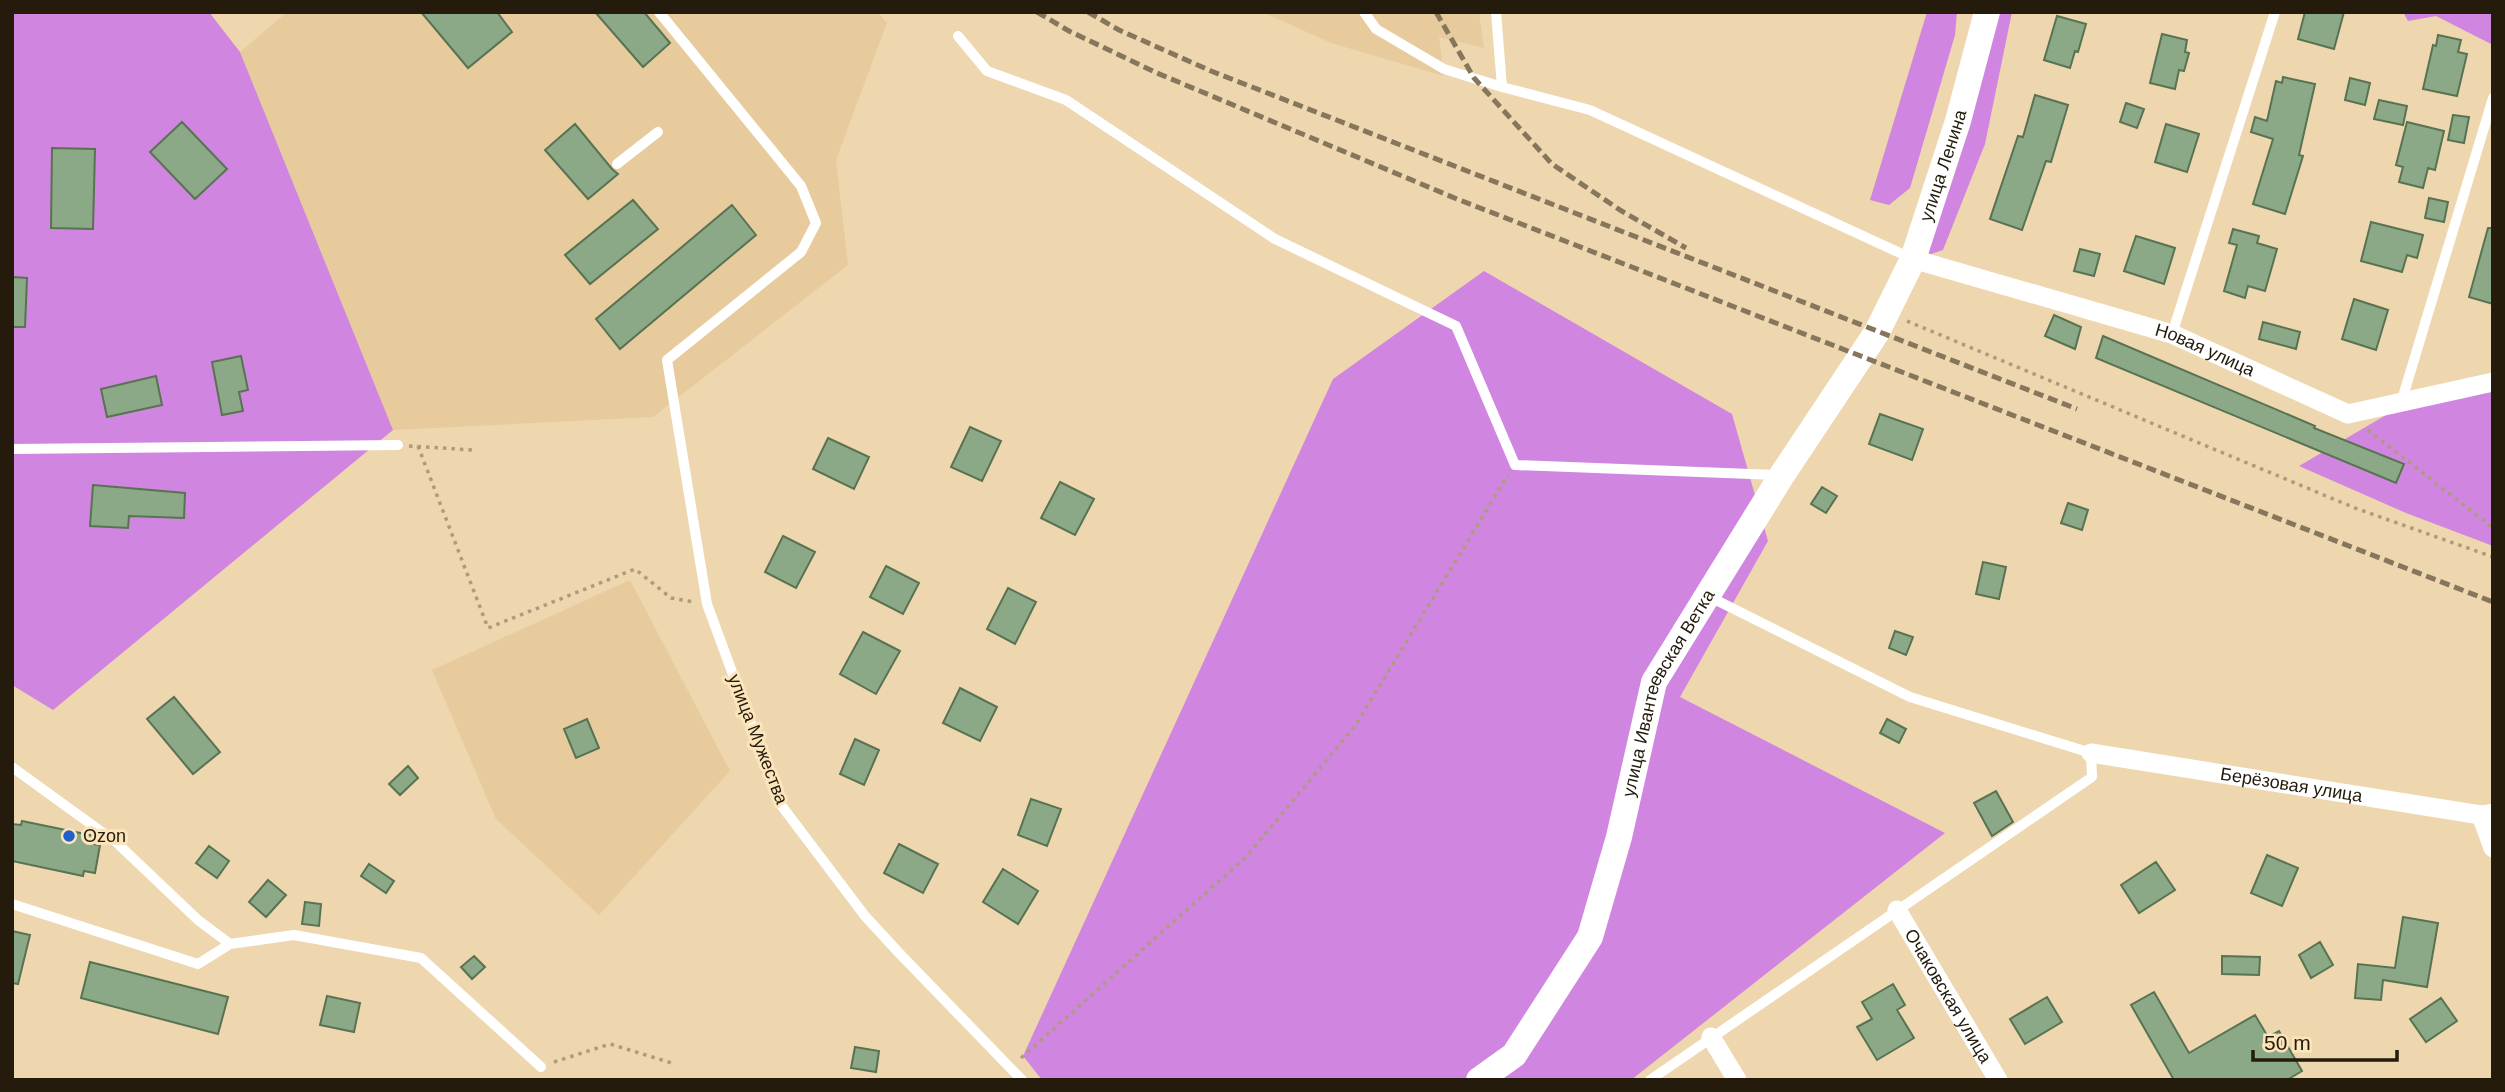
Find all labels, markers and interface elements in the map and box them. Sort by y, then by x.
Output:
street label: улица Ленина [1916,107,1971,224]
street label: Новая улица [2153,320,2259,381]
street label: улица Ивантеевская Ветка [1618,585,1719,799]
street label: улица Мужества [724,671,792,808]
street label: Берёзовая улица [2219,764,2365,806]
place label: Ozon [83,826,126,846]
marker: Ozon [61,828,77,844]
street label: Очаковская улица [1901,925,1996,1067]
scale bar [2253,1018,2396,1062]
text: 50 m [2264,1031,2311,1054]

